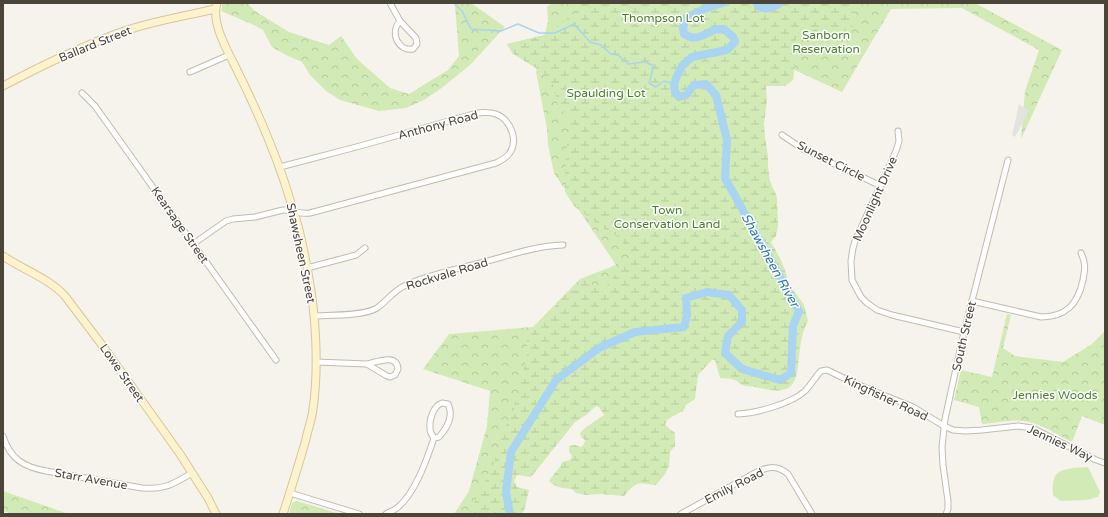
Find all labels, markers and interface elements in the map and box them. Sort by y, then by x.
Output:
park label: Thompson Lot [622,11,705,25]
street label: Ballard Street [57,23,134,65]
park label: Sanborn Reservation [792,28,860,56]
park label: Spaulding Lot [566,86,646,100]
street label: Anthony Road [397,108,479,142]
street label: Sunset Circle [795,138,867,184]
street label: Moonlight Drive [850,154,900,244]
street label: Kearsage Street [148,184,212,266]
street label: Shawsheen Street [284,202,319,305]
park label: Town Conservation Land [614,203,720,231]
water label: Shawsheen River [738,211,804,312]
street label: Rockvale Road [404,255,490,293]
street label: South Street [949,299,979,372]
street label: Lowe Street [97,341,147,405]
street label: Kingfisher Road [842,372,930,424]
park label: Jennies Woods [1012,388,1098,402]
street label: Jennies Way [1025,422,1095,464]
street label: Emily Road [702,465,766,507]
street label: Starr Avenue [53,466,129,492]

